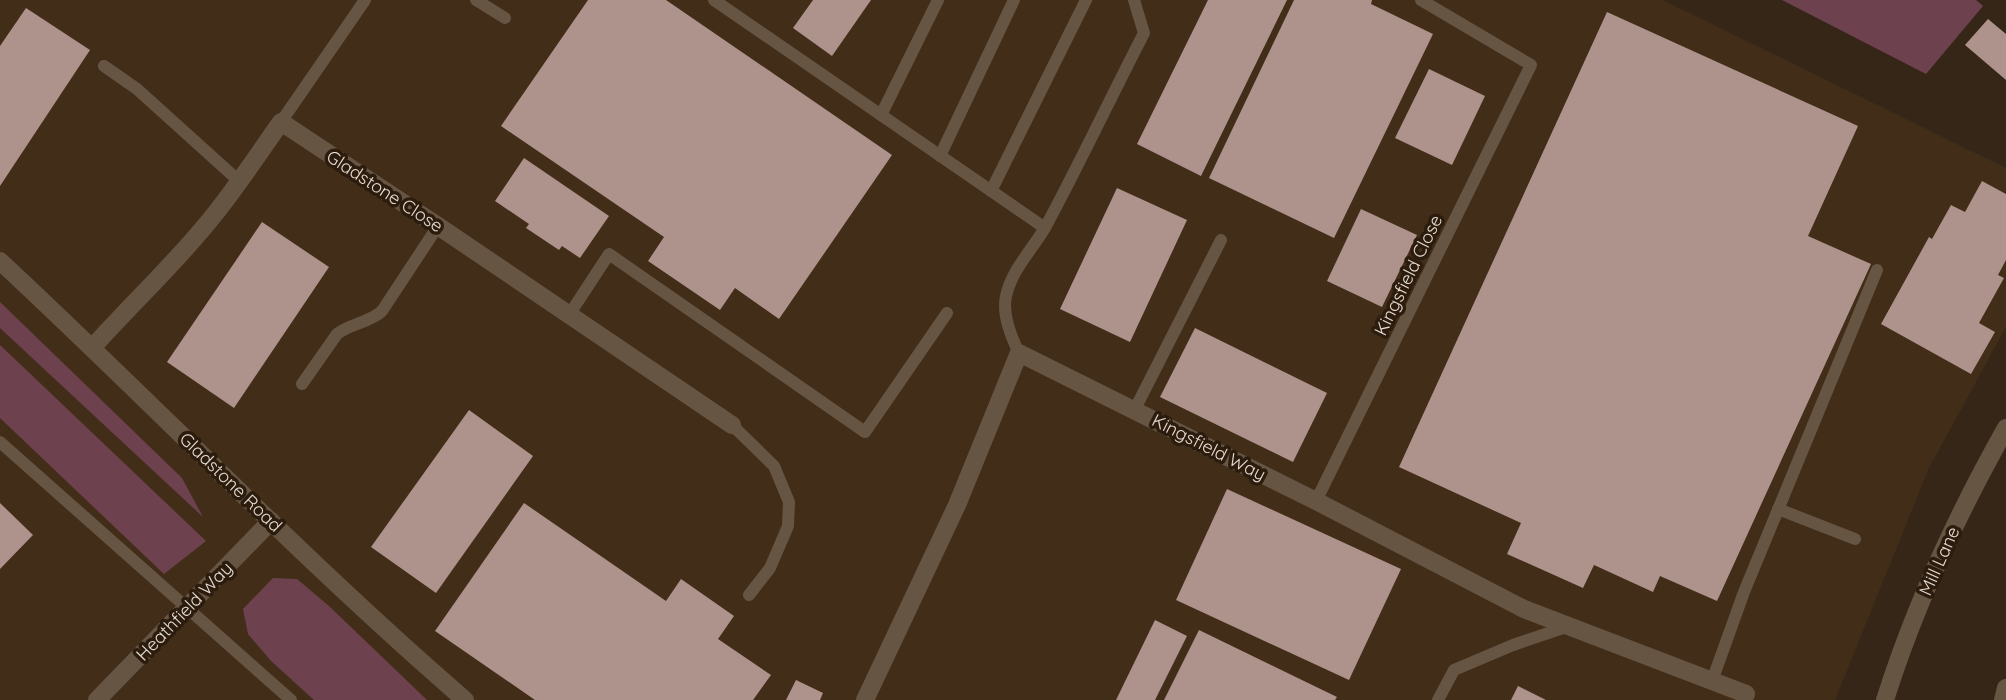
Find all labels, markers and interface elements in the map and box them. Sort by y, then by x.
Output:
street label: Gladstone Close [322,145,448,237]
street label: Kingsfield Close [1369,211,1447,339]
street label: Kingsfield Way [1148,408,1270,486]
street label: Gladstone Road [175,427,287,537]
street label: Mill Lane [1914,523,1964,599]
street label: Heathfield Way [131,557,237,665]

